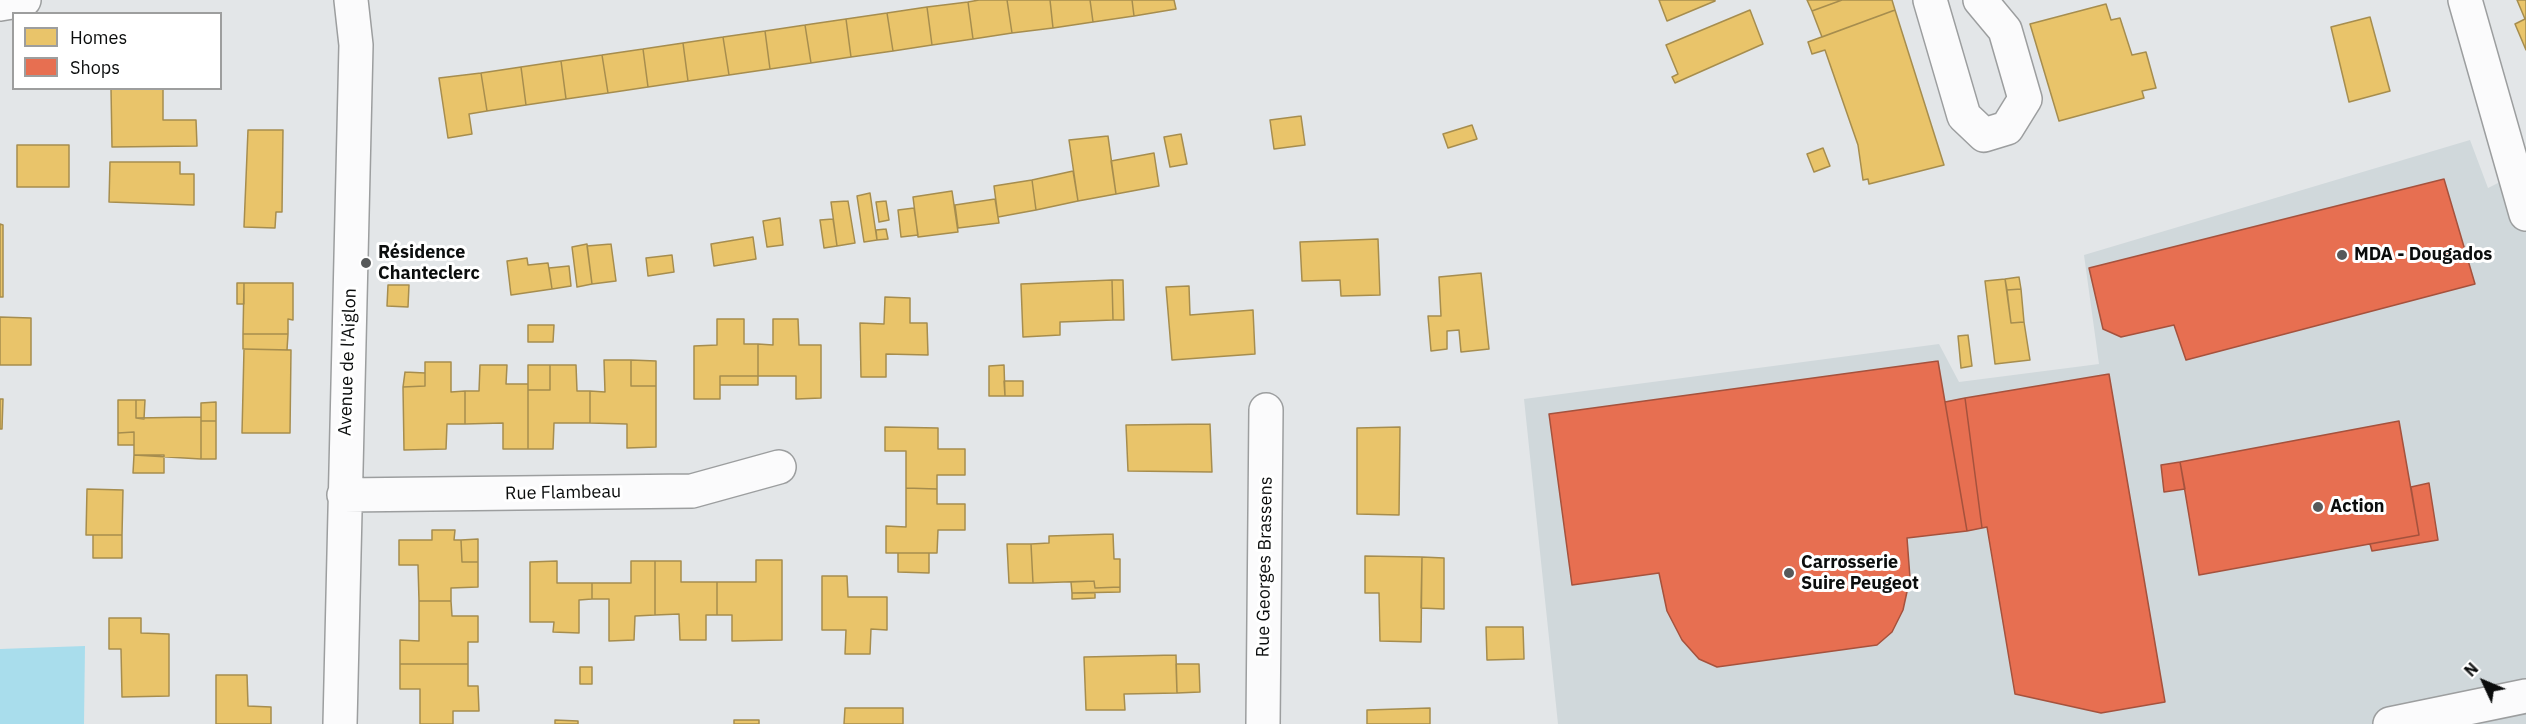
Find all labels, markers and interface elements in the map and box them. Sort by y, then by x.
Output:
legend [12,12,222,90]
text: Homes [70,26,127,49]
text: Shops [70,56,120,79]
place label: Résidence Chanteclerc [378,242,480,284]
place label: MDA - Dougados [2354,244,2492,266]
marker: MDA - Dougados [2335,248,2349,262]
marker: Résidence Chanteclerc [359,256,373,270]
street label: Avenue de l'Aiglon [335,288,361,436]
street label: Rue Georges Brassens [1253,476,1277,658]
street label: Rue Flambeau [505,481,621,505]
place label: Action [2330,496,2385,518]
marker: Action [2311,500,2325,514]
place label: Carrosserie Suire Peugeot [1801,552,1919,594]
marker: Carrosserie Suire Peugeot [1782,566,1796,580]
north arrow [2454,652,2514,712]
text: N [2460,658,2482,681]

